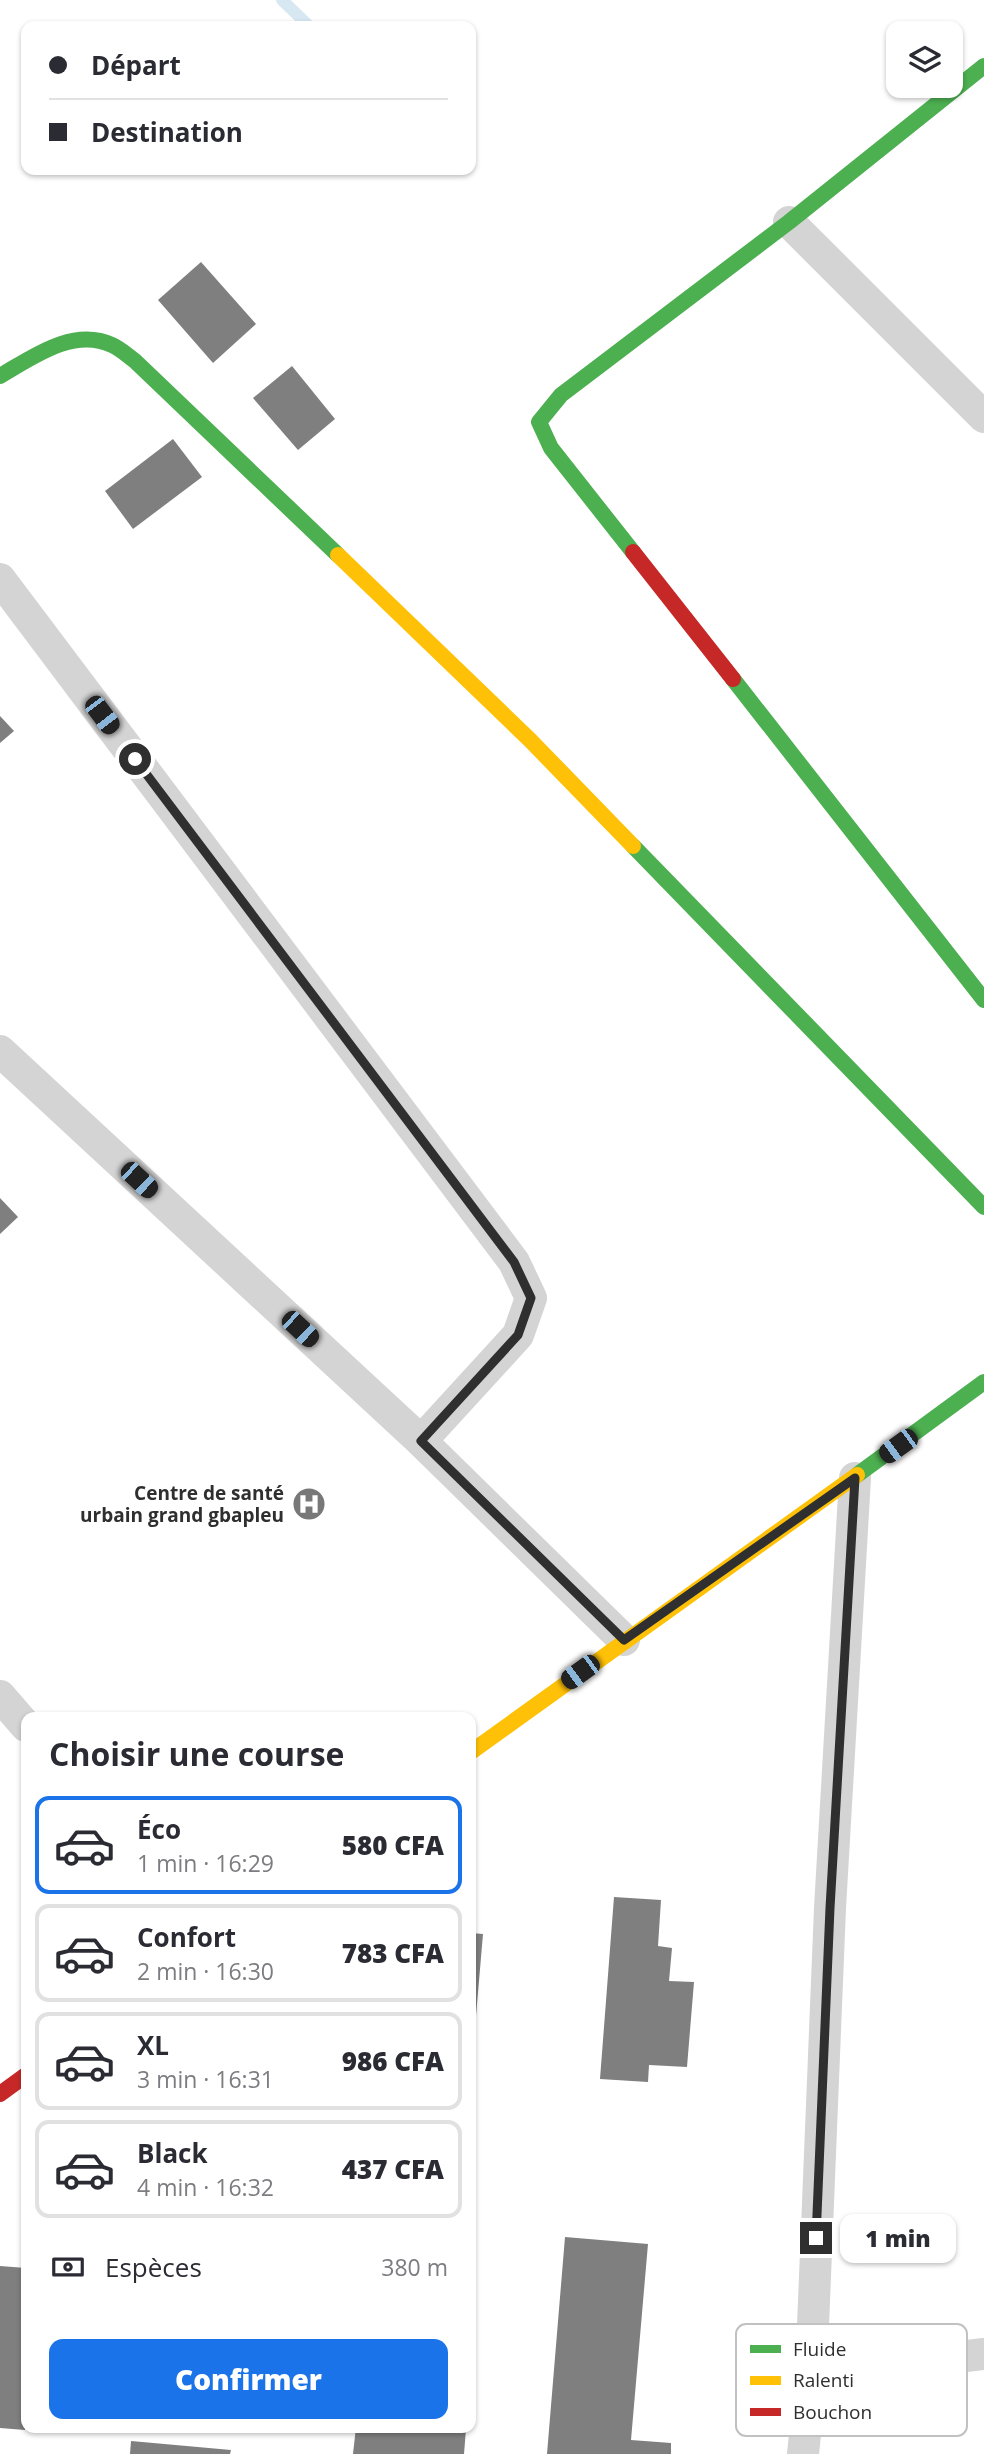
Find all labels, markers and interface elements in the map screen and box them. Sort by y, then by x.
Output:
map controls [886,21,963,98]
button: layers [886,21,963,98]
text: Départ [91,47,181,83]
text: Destination [91,114,243,150]
car [81,692,124,738]
route start [119,743,151,775]
car [117,1158,162,1202]
car [278,1307,323,1351]
car [875,1425,922,1467]
place label: Centre de santé urbain grand gbapleu [80,1480,284,1528]
hospital icon: Centre de santé urbain grand gbapleu [290,1485,328,1523]
car [557,1651,604,1693]
text: Choisir une course [49,1732,344,1775]
text: Éco [137,1811,181,1847]
icon: car [53,1814,116,1877]
text: 580 CFA [342,1827,444,1863]
text: 1 min · 16:29 [137,1847,274,1879]
text: Confort [137,1919,236,1955]
icon: car [53,1922,116,1985]
text: 783 CFA [342,1935,444,1971]
text: 2 min · 16:30 [137,1955,274,1987]
text: XL [137,2027,169,2063]
icon: car [53,2030,116,2093]
text: 986 CFA [342,2043,444,2079]
text: 3 min · 16:31 [137,2063,274,2095]
text: Black [137,2135,208,2171]
icon: car [53,2138,116,2201]
text: 437 CFA [342,2151,444,2187]
text: 4 min · 16:32 [137,2171,274,2203]
callout: 1 min [840,2214,956,2262]
route end [800,2222,832,2254]
text: 1 min [865,2222,931,2254]
icon: cash [49,2248,87,2286]
text: Espèces [105,2249,202,2285]
text: 380 m [381,2251,448,2283]
legend [736,2324,967,2436]
text: Fluide [793,2336,846,2362]
button: Confirmer [49,2339,448,2419]
text: Ralenti [793,2367,854,2393]
text: Bouchon [793,2399,872,2425]

